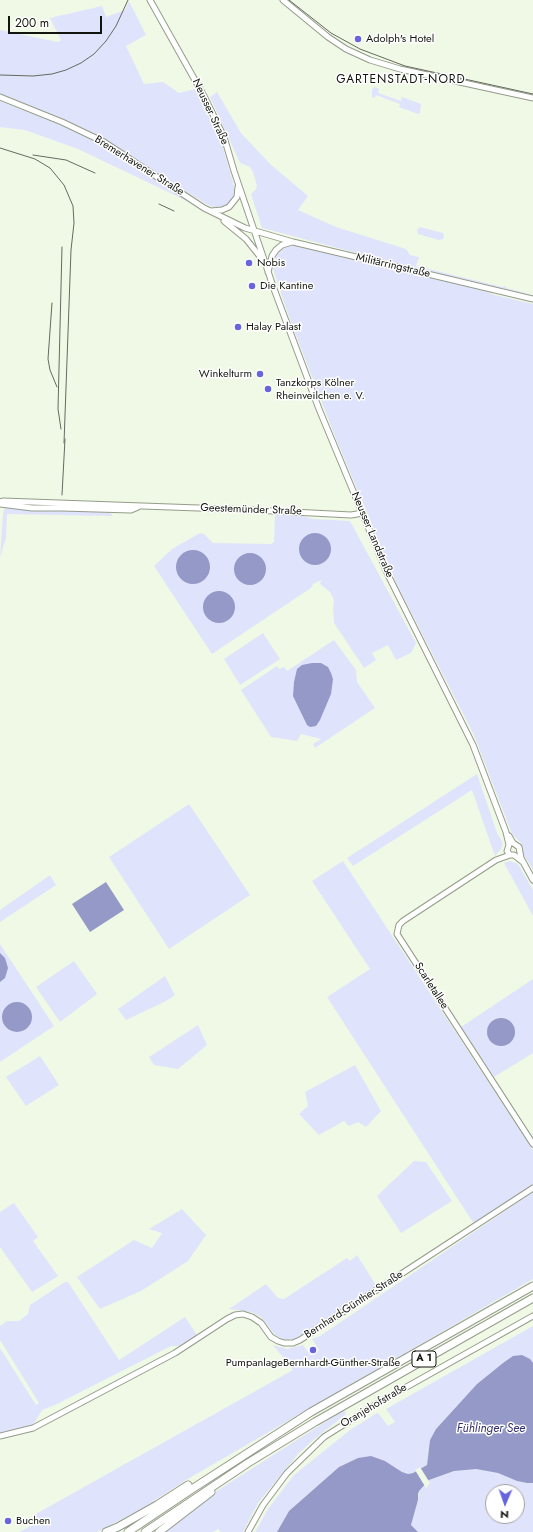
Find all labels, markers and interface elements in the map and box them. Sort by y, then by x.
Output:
scale bar [10,8,104,34]
text: 200 m [15,14,49,32]
place label: Adolph's Hotel [366,32,434,46]
marker: Adolph's Hotel [353,34,363,44]
district label: GARTENSTADT-NORD [336,73,466,87]
street label: Neusser Straße [189,77,231,147]
street label: Bremerhavener Straße [92,133,186,199]
street label: Militärringstraße [355,251,431,281]
place label: Nobis [257,256,285,270]
marker: Nobis [244,258,254,268]
place label: Die Kantine [260,279,314,293]
marker: Die Kantine [247,281,257,291]
place label: Halay Palast [246,320,301,334]
marker: Halay Palast [233,322,243,332]
place label: Winkelturm [199,367,252,381]
marker: Winkelturm [255,369,265,379]
place label: Tanzkorps Kölner Rheinveilchen e. V. [276,376,365,402]
marker: Tanzkorps Kölner Rheinveilchen e. V. [263,384,273,394]
street label: Neusser Landstraße [348,490,396,580]
street label: Geestemünder Straße [200,502,302,518]
street label: Scarletallee [411,960,451,1012]
street label: Bernhard-Günther-Straße [302,1268,406,1342]
marker: PumpanlageBernhardt-Günther-Straße [308,1345,318,1355]
road number: A 1 [412,1351,436,1367]
place label: PumpanlageBernhardt-Günther-Straße [226,1356,400,1370]
street label: Oranjehofstraße [339,1381,409,1431]
water label: Fühlinger See [457,1422,525,1436]
north arrow [485,1484,525,1524]
text: N [500,1507,509,1523]
place label: Buchen [16,1514,50,1528]
marker: Buchen [3,1516,13,1526]

